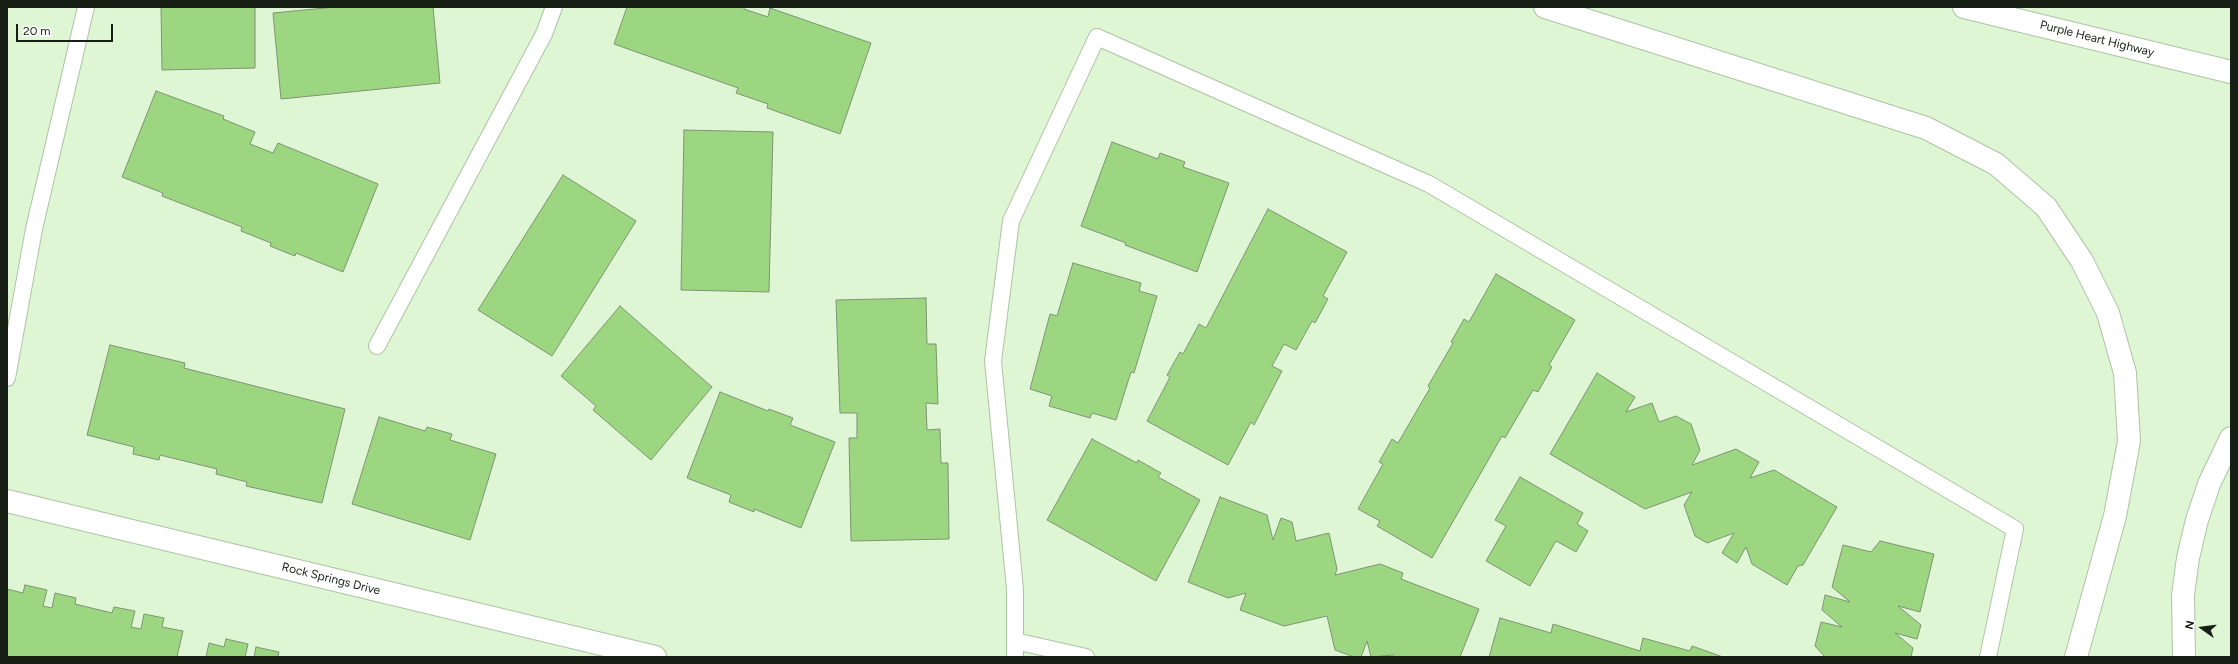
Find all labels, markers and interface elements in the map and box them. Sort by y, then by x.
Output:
scale bar [18,16,115,42]
street label: Purple Heart Highway [2038,18,2156,60]
text: 20 m [23,24,51,38]
street label: Rock Springs Drive [280,560,382,598]
north arrow [2182,608,2222,648]
text: N [2183,619,2197,631]

